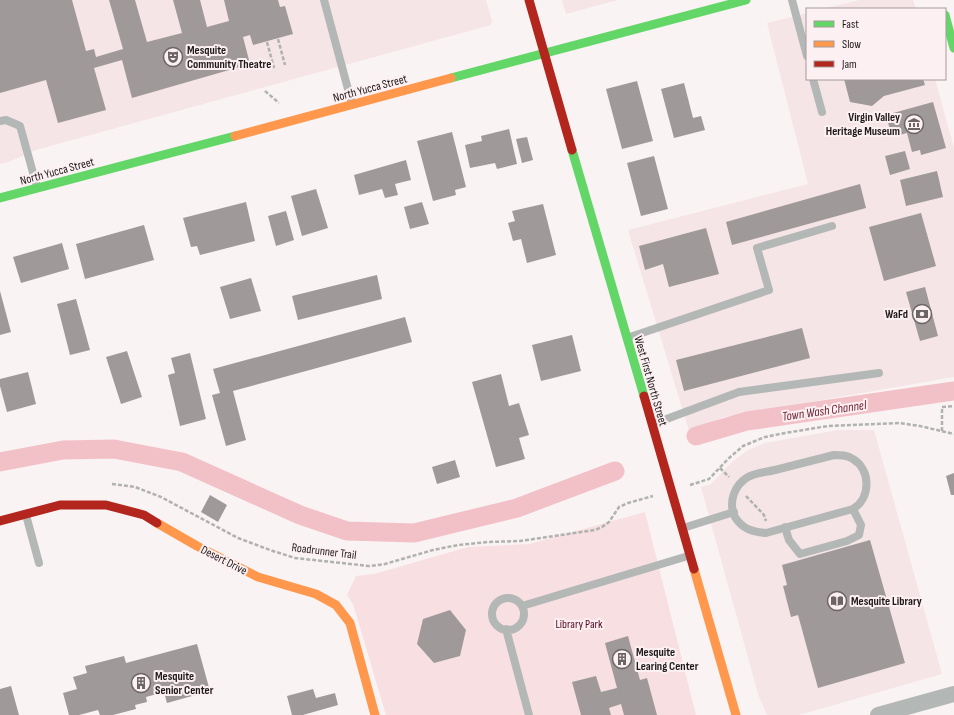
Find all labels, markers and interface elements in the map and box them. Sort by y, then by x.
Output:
legend [806,8,946,80]
text: Fast [842,17,859,32]
text: Slow [842,37,861,52]
place label: Mesquite Community Theatre [187,43,271,72]
theatre icon: Mesquite Community Theatre [162,46,184,68]
text: Jam [841,57,857,72]
street label: North Yucca Street [331,71,409,106]
place label: Virgin Valley Heritage Museum [826,110,900,139]
museum icon: Virgin Valley Heritage Museum [903,113,925,135]
street label: North Yucca Street [18,154,96,189]
bank icon: WaFd [911,303,933,325]
place label: WaFd [885,307,908,322]
street label: West First North Street [630,334,671,428]
water label: Town Wash Channel [781,397,868,425]
street label: Roadrunner Trail [291,540,357,563]
street label: Desert Drive [198,542,250,579]
library icon: Mesquite Library [826,590,848,612]
place label: Mesquite Library [851,594,922,609]
park label: Library Park [555,617,603,632]
place label: Mesquite Learing Center [636,645,699,674]
building icon: Mesquite Learing Center [611,648,633,670]
place label: Mesquite Senior Center [155,669,214,698]
building icon: Mesquite Senior Center [130,672,152,694]

